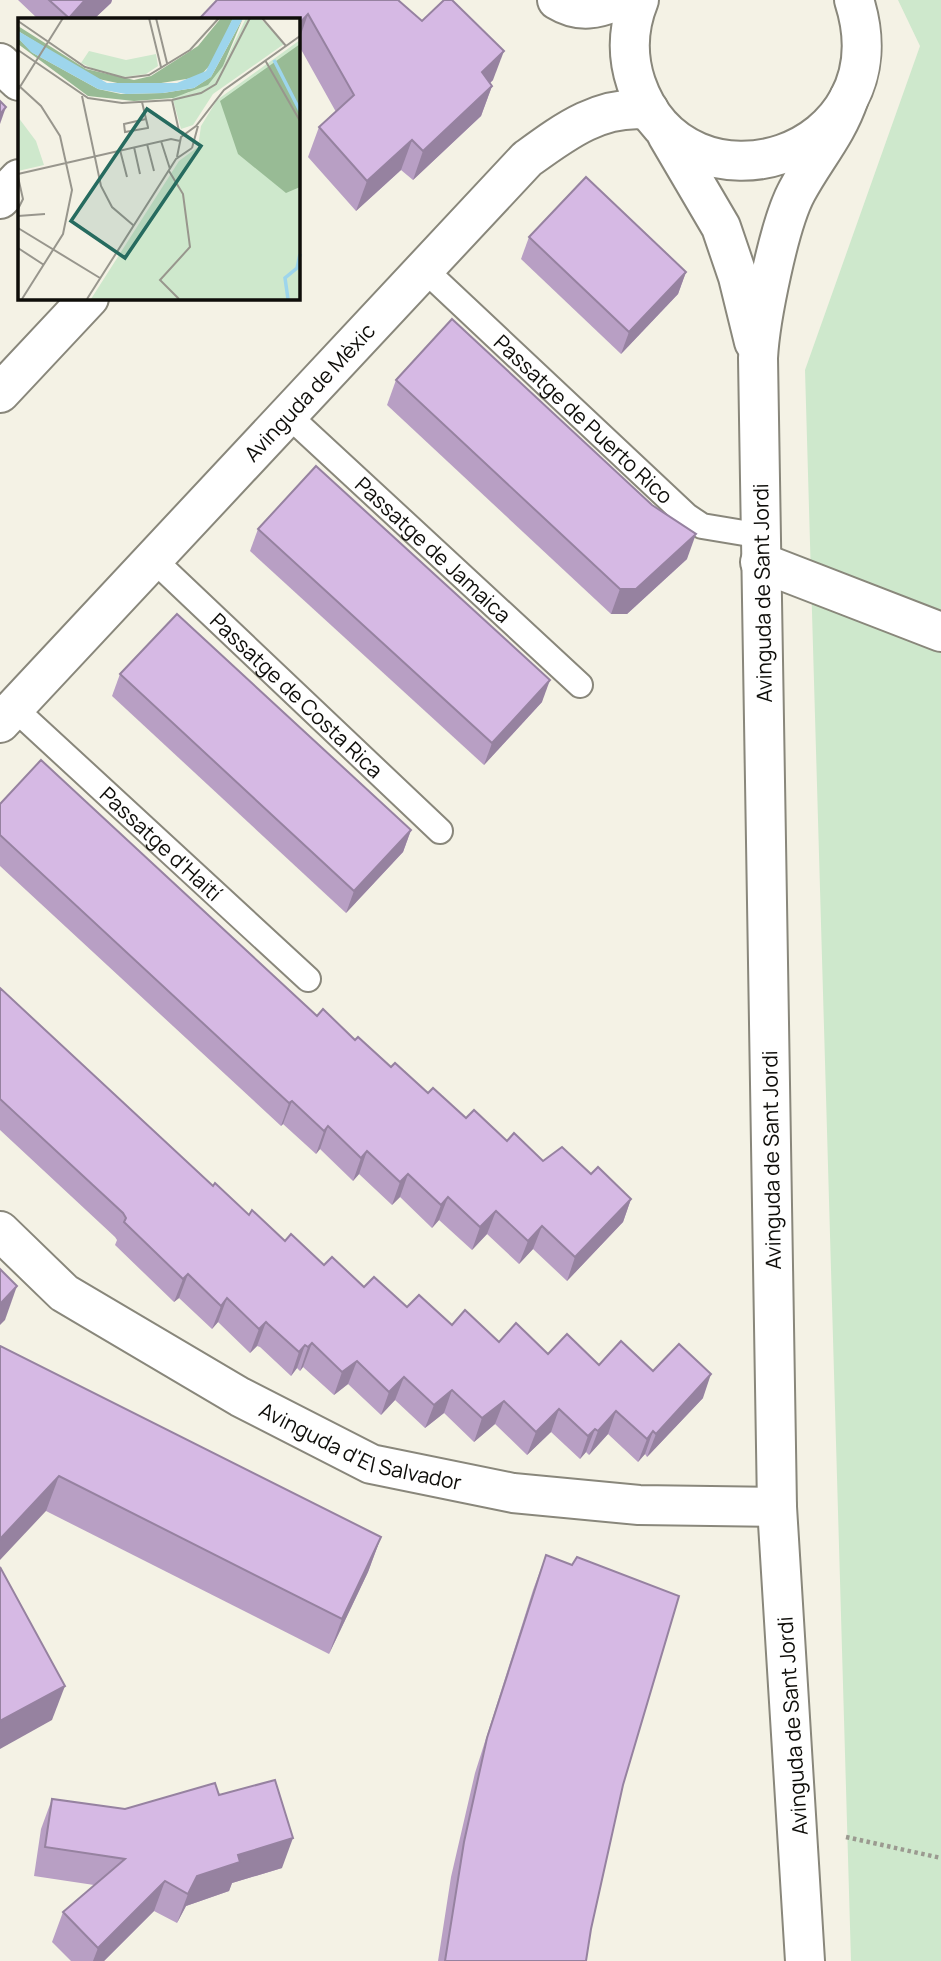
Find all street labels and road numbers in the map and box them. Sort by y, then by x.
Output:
street label: Avinguda de Mèxic [238,317,381,467]
street label: Passatge de Puerto Rico [488,328,679,510]
street label: Passatge de Jamaica [349,470,517,629]
street label: Avinguda de Sant Jordi [746,483,778,703]
street label: Passatge de Costa Rica [204,607,389,784]
street label: Passatge d'Haití [94,780,228,907]
street label: Avinguda de Sant Jordi [755,1050,787,1270]
street label: Avinguda d'El Salvador [255,1395,464,1496]
street label: Avinguda de Sant Jordi [770,1616,814,1836]

